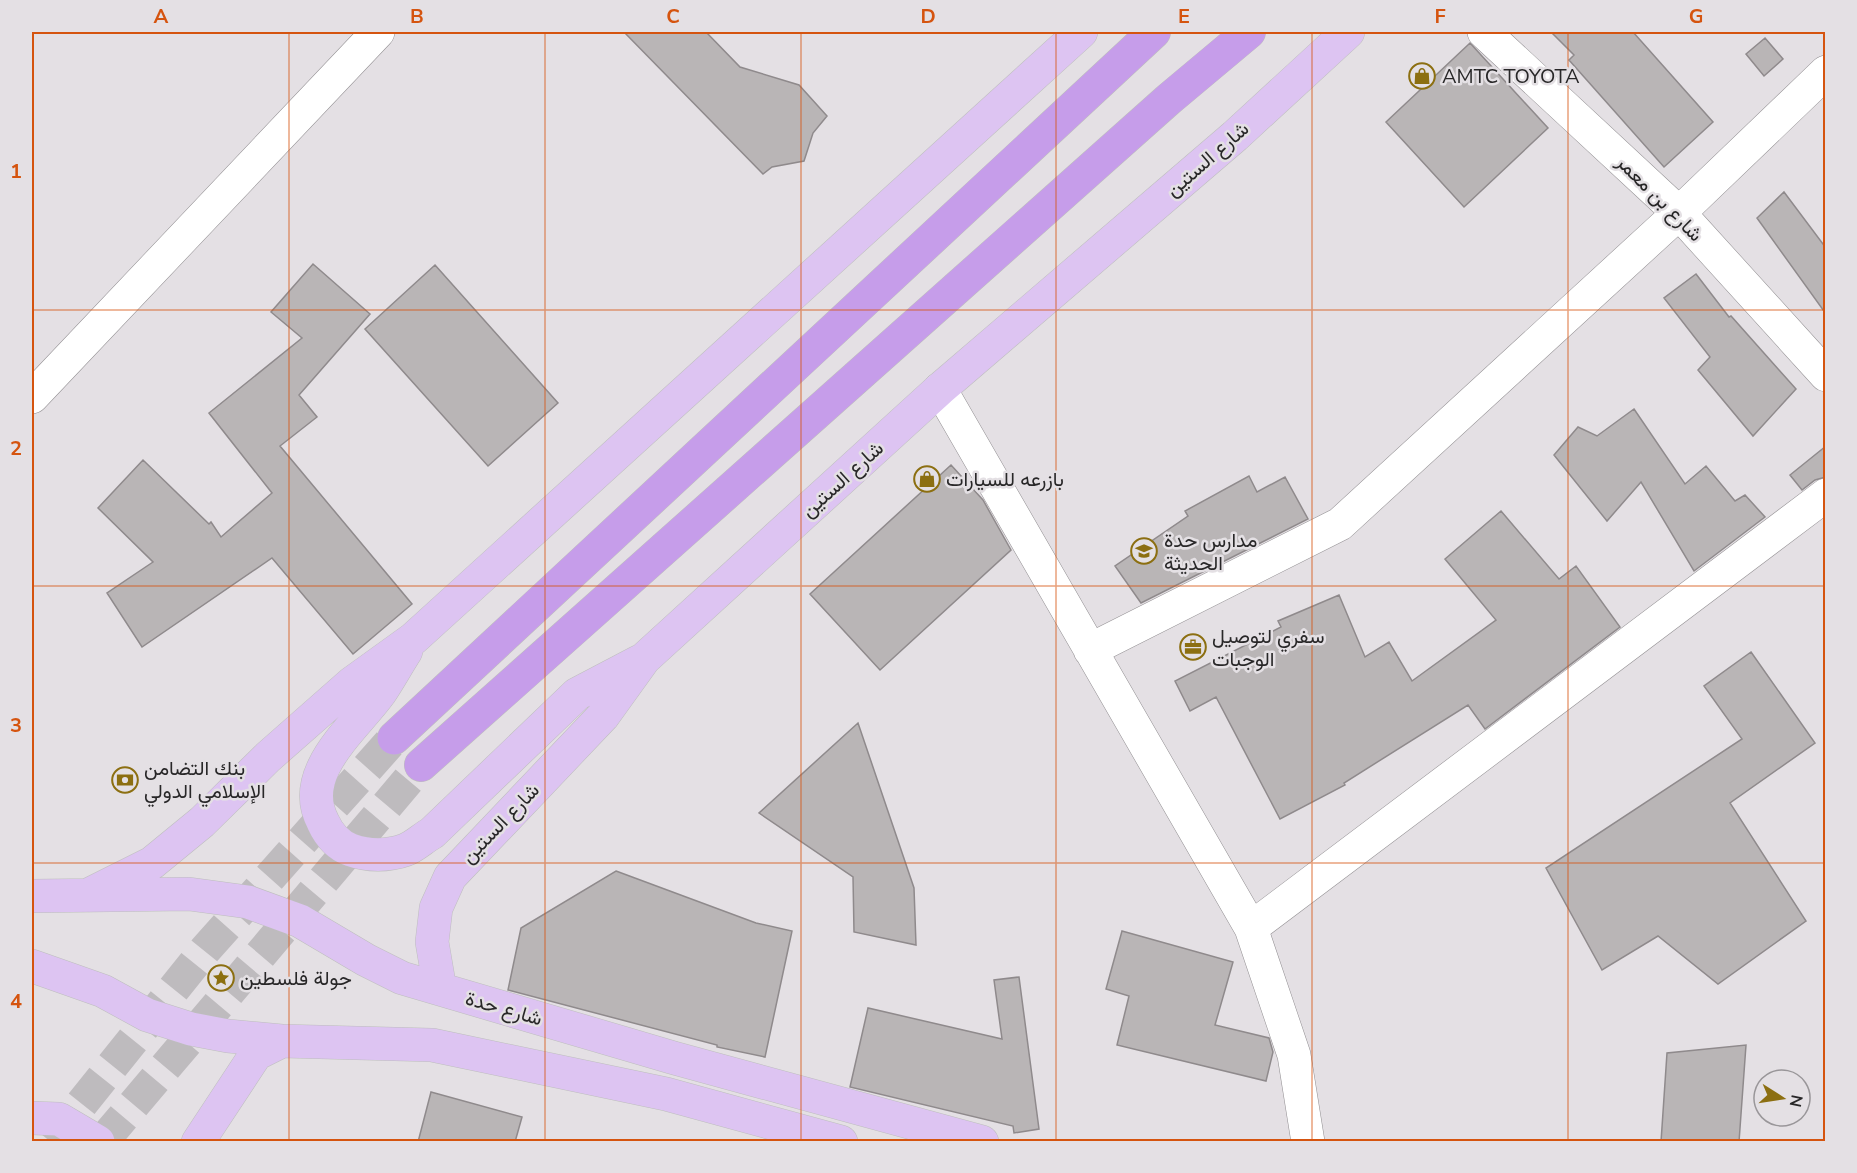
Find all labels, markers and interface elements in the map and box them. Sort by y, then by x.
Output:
text: A [154,3,169,30]
text: B [410,3,424,30]
text: C [666,3,680,30]
text: D [920,3,936,30]
text: E [1178,3,1190,30]
text: F [1434,3,1446,30]
text: G [1689,3,1703,30]
shop icon: AMTC TOYOTA [1407,61,1437,91]
place label: AMTC TOYOTA [1442,63,1580,90]
street label: شارع الستين [1160,116,1255,203]
street label: شارع بن معمر [1610,148,1709,248]
text: 1 [10,158,22,185]
text: 2 [10,435,22,462]
street label: شارع الستين [795,435,889,524]
shop icon: بازرعه للسيارات [912,464,942,494]
place label: بازرعه للسيارات [946,466,1064,493]
place label: مدارس حدة الحديثة [1164,527,1257,577]
school or university icon: مدارس حدة الحديثة [1129,536,1159,566]
place label: سفري لتوصيل الوجبات [1212,623,1325,673]
office icon: سفري لتوصيل الوجبات [1178,632,1208,662]
text: 3 [10,712,22,739]
place label: بنك التضامن الإسلامي الدولي [144,755,266,808]
bank icon: بنك التضامن الإسلامي الدولي [110,765,140,795]
street label: شارع الستين [455,777,546,869]
place icon: جولة فلسطين [206,963,236,993]
place label: جولة فلسطين [240,965,352,992]
street label: شارع حدة [462,985,545,1032]
text: 4 [10,988,22,1015]
north arrow [1752,1068,1812,1128]
text: N [1784,1093,1808,1109]

